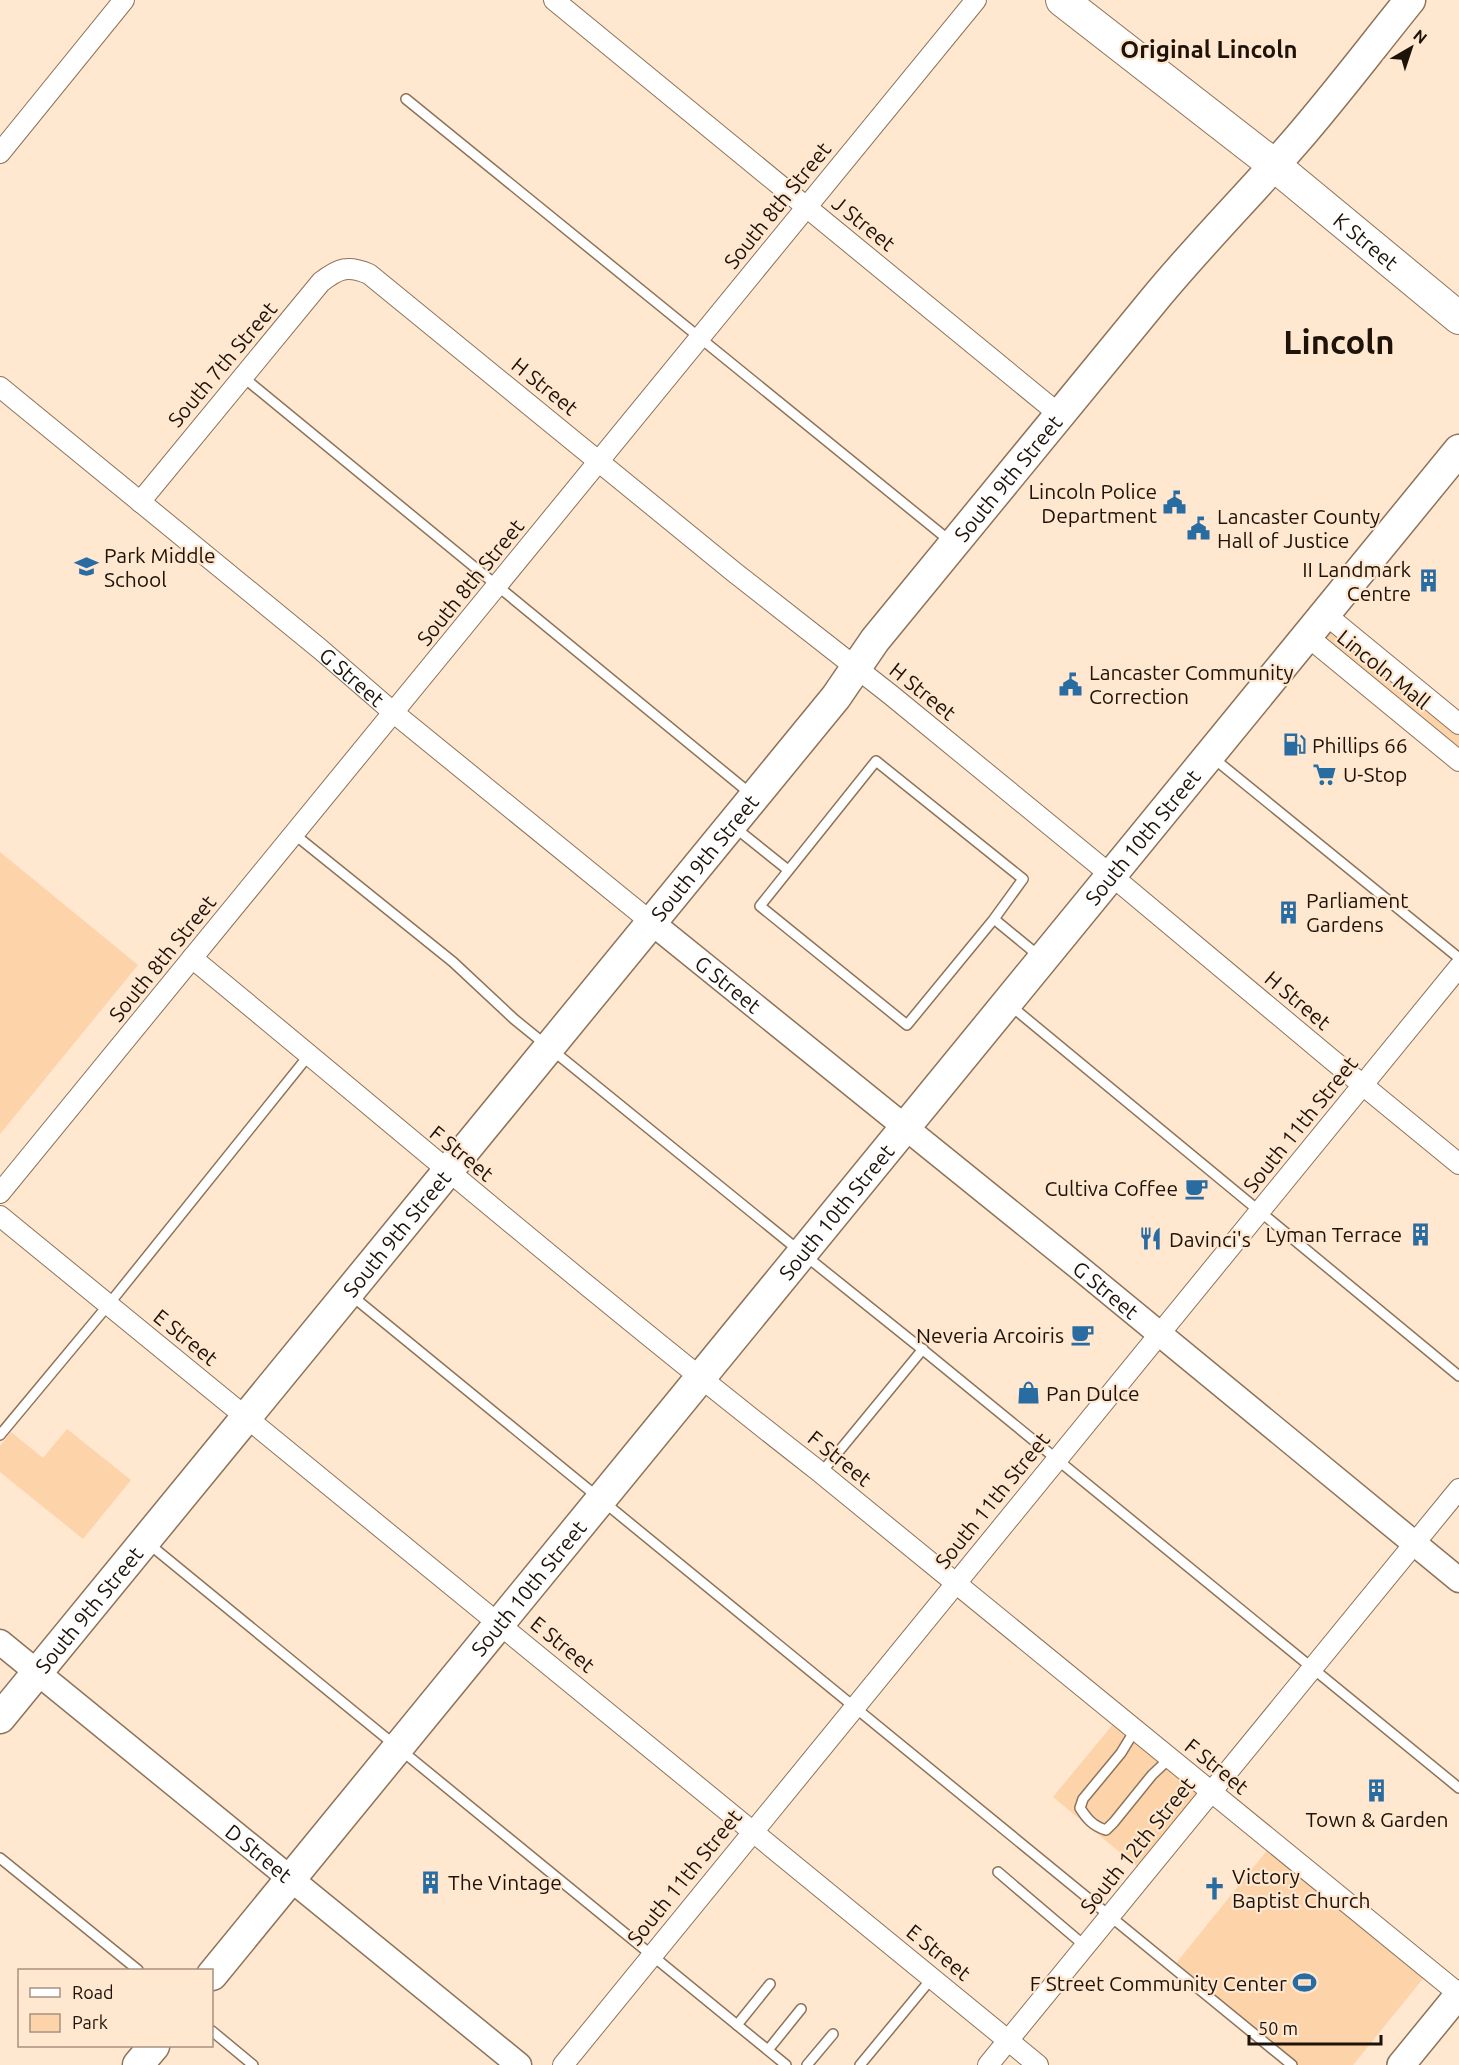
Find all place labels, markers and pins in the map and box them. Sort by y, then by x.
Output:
place label: Lincoln Police Department [1028,479,1157,527]
public building icon: Lincoln Police Department [1162,490,1188,516]
place label: Lancaster County Hall of Justice [1217,504,1380,552]
public building icon: Lancaster County Hall of Justice [1186,515,1212,541]
place label: Park Middle School [104,543,216,591]
school or university icon: Park Middle School [73,554,99,580]
place label: II Landmark Centre [1302,557,1411,605]
building icon: II Landmark Centre [1416,568,1442,594]
place label: Lancaster Community Correction [1089,660,1294,708]
public building icon: Lancaster Community Correction [1058,671,1084,697]
fuel station icon: Phillips 66 [1281,732,1307,758]
place label: Phillips 66 [1312,733,1408,757]
supermarket icon: U-Stop [1312,761,1338,787]
place label: U-Stop [1343,762,1407,786]
place label: Parliament Gardens [1306,888,1408,936]
building icon: Parliament Gardens [1275,899,1301,925]
cafe icon: Cultiva Coffee [1183,1175,1209,1201]
place label: Cultiva Coffee [1044,1176,1178,1200]
building icon: Lyman Terrace [1407,1221,1433,1247]
place label: Lyman Terrace [1266,1222,1402,1246]
restaurant icon: Davinci's [1138,1226,1164,1252]
place label: Davinci's [1169,1227,1251,1251]
cafe icon: Neveria Arcoiris [1069,1322,1095,1348]
place label: Neveria Arcoiris [916,1323,1064,1347]
shop icon: Pan Dulce [1015,1380,1041,1406]
place label: Pan Dulce [1046,1381,1140,1405]
building icon: Town & Garden [1364,1778,1390,1804]
place label: Town & Garden [1305,1807,1449,1831]
place label: Victory Baptist Church [1232,1864,1371,1912]
building icon: The Vintage [417,1869,443,1895]
place label: The Vintage [448,1870,562,1894]
church icon: Victory Baptist Church [1201,1875,1227,1901]
sports icon: F Street Community Center [1292,1970,1318,1996]
place label: F Street Community Center [1030,1971,1287,1995]

